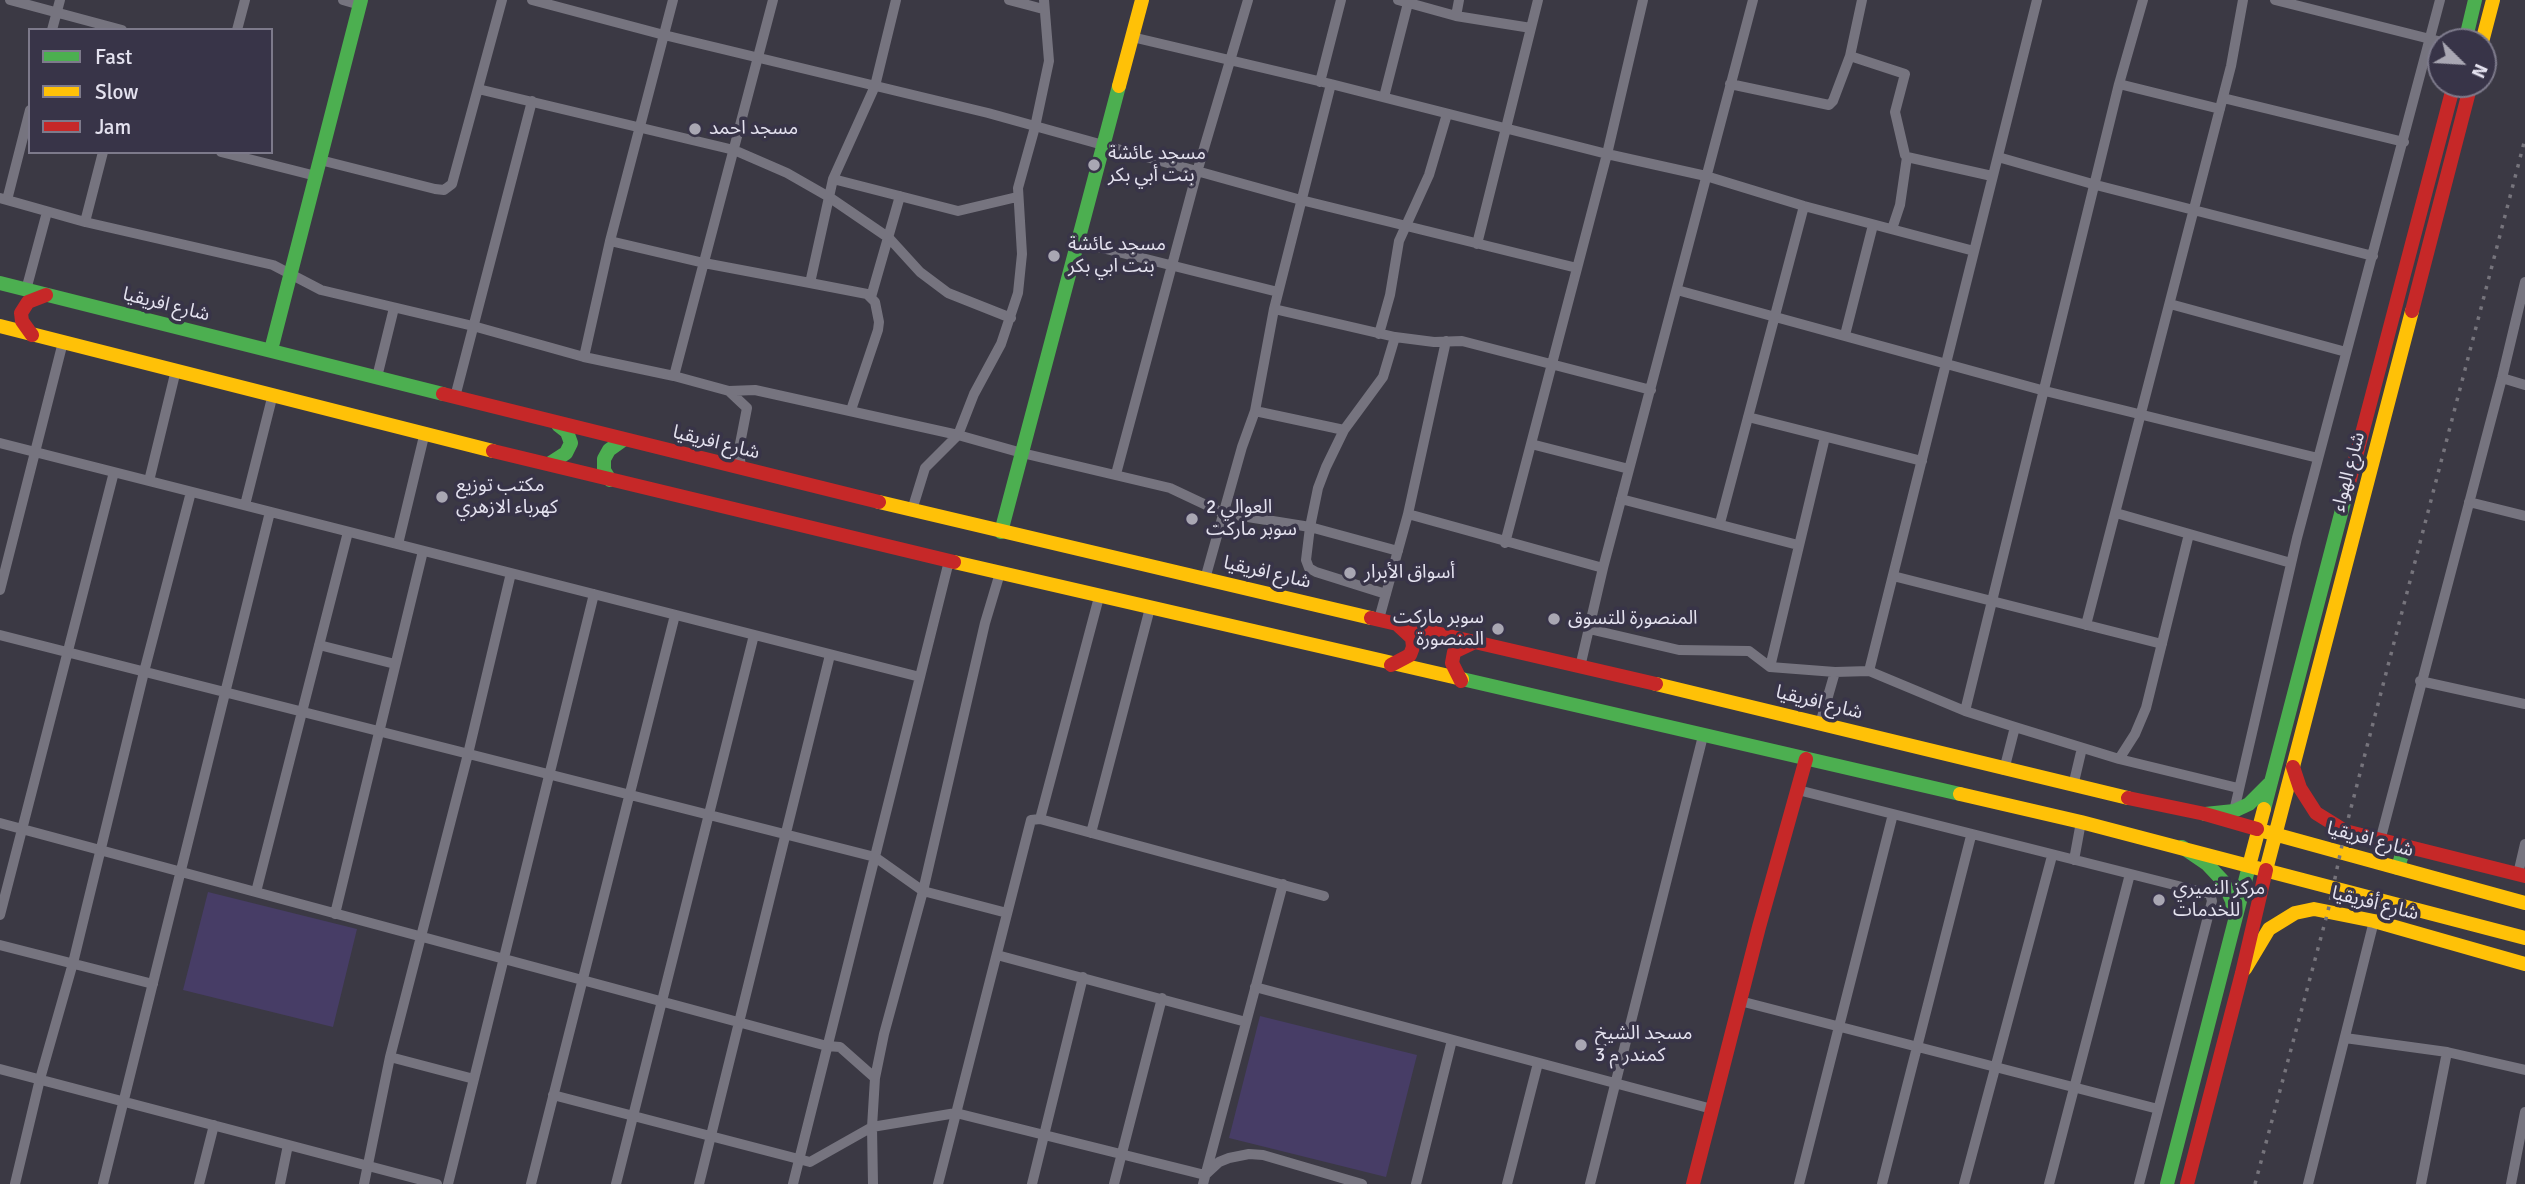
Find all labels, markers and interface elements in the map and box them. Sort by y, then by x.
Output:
legend [28,28,273,154]
north arrow [2427,28,2497,98]
text: Fast [95,44,132,70]
text: N [2466,60,2493,82]
text: Slow [95,79,139,105]
text: Jam [95,114,131,140]
place label: مسجد احمد [709,118,798,140]
marker: مسجد احمد [687,121,703,137]
place label: مسجد عائشة بنت أبي بكر [1108,143,1206,187]
marker: مسجد عائشة بنت أبي بكر [1086,157,1102,173]
place label: مسجد عائشة بنت ابي بكر [1068,234,1166,278]
marker: مسجد عائشة بنت ابي بكر [1046,248,1062,264]
street label: شارع افريقيا [120,283,212,327]
street label: شارع افريقيا [670,421,762,465]
street label: شارع الهواء [2327,430,2371,514]
place label: مكتب توزيع كهرباء الازهري [456,475,558,519]
marker: مكتب توزيع كهرباء الازهري [434,489,450,505]
place label: العوالي 2 سوبر ماركت [1206,497,1297,541]
marker: العوالي 2 سوبر ماركت [1184,511,1200,527]
street label: شارع افريقيا [1221,552,1313,594]
place label: أسواق الأبرار [1364,562,1455,584]
marker: أسواق الأبرار [1342,565,1358,581]
place label: سوبر ماركت المنصورة [1393,607,1484,651]
place label: المنصورة للتسوق [1568,608,1698,630]
marker: المنصورة للتسوق [1546,611,1562,627]
marker: سوبر ماركت المنصورة [1490,621,1506,637]
street label: شارع افريقيا [1773,681,1865,725]
street label: شارع افريقيا [2324,817,2416,863]
place label: مركز النميري للخدمات [2173,878,2265,922]
street label: شارع أفريقيا [2329,882,2421,926]
marker: مركز النميري للخدمات [2151,892,2167,908]
place label: مسجد الشيخ كمندر م 3 [1595,1023,1693,1067]
marker: مسجد الشيخ كمندر م 3 [1573,1037,1589,1053]

